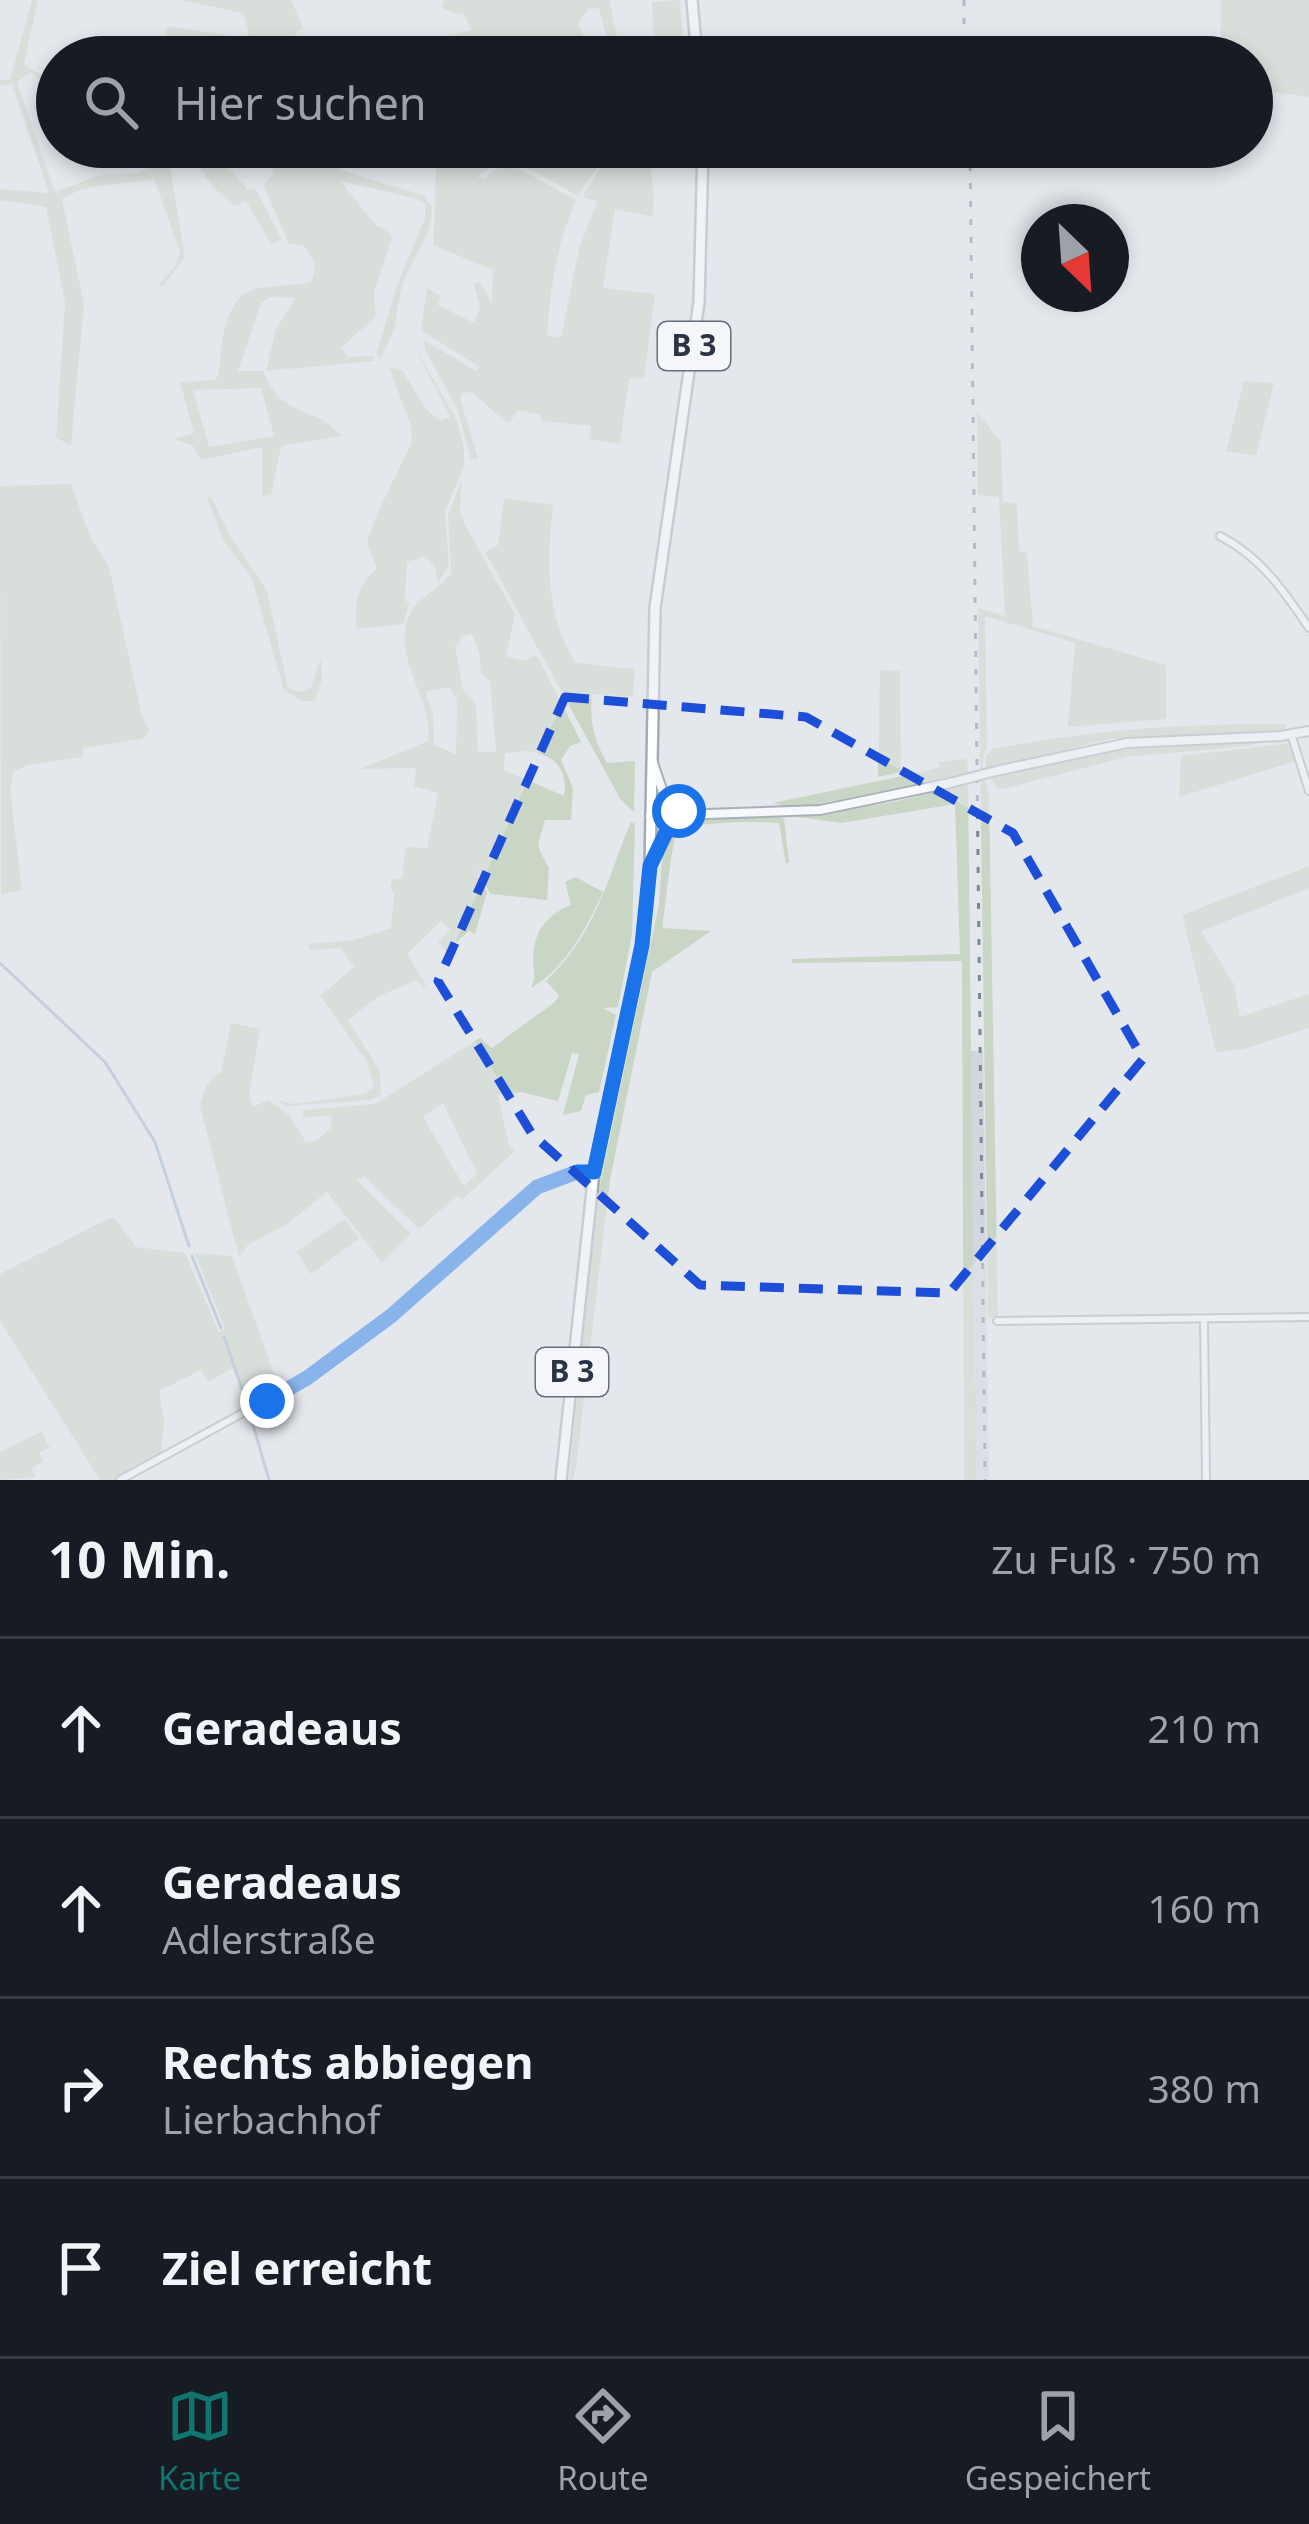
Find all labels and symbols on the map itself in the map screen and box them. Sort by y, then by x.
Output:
north arrow [1021,204,1129,312]
road number: B 3 [658,322,730,370]
route start [652,784,706,838]
road number: B 3 [536,1348,608,1396]
route end [240,1374,294,1428]

